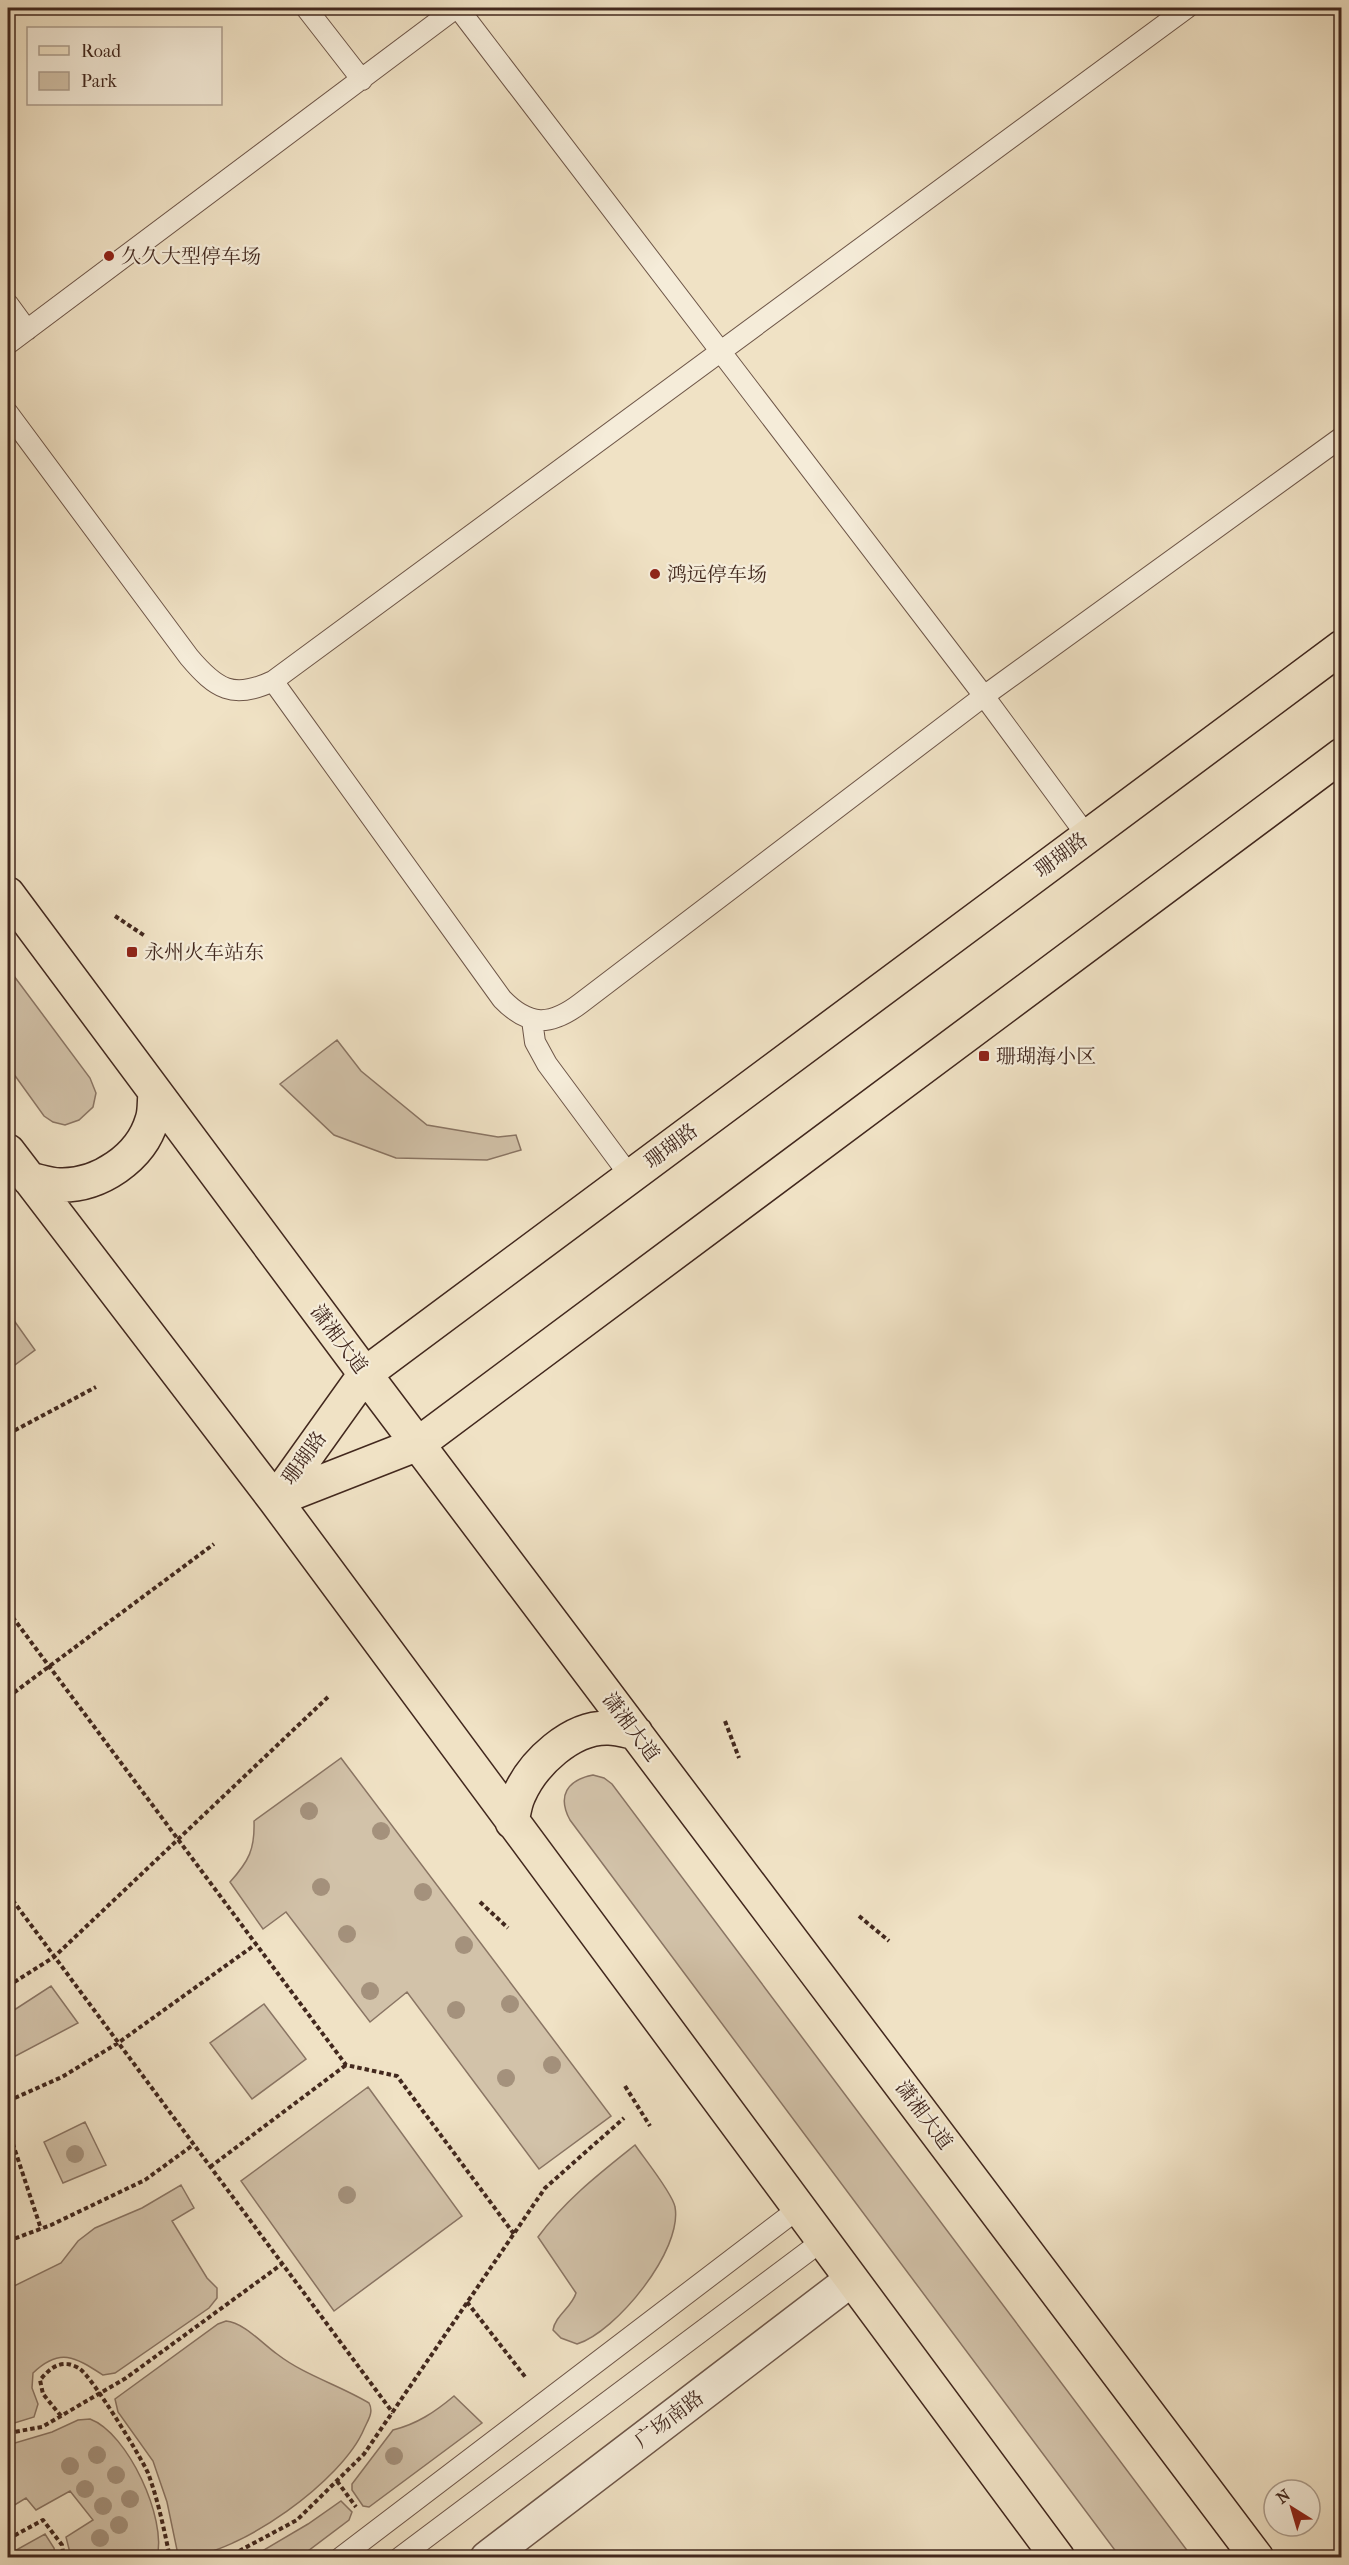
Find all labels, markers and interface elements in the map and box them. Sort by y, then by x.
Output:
legend [27,27,222,105]
text: Road [81,41,121,62]
text: Park [81,71,118,92]
place label: 久久大型停车场 [121,245,261,268]
marker: 久久大型停车场 [102,249,116,263]
place label: 鸿远停车场 [667,563,767,586]
marker: 鸿远停车场 [648,567,662,581]
street label: 珊瑚路 [1030,828,1092,882]
place label: 永州火车站东 [144,941,264,964]
marker: 永州火车站东 [125,945,139,959]
place label: 珊瑚海小区 [996,1045,1096,1068]
marker: 珊瑚海小区 [977,1049,991,1063]
street label: 珊瑚路 [640,1119,702,1173]
street label: 潇湘大道 [306,1300,372,1378]
street label: 珊瑚路 [277,1427,331,1489]
street label: 潇湘大道 [598,1688,664,1766]
street label: 潇湘大道 [891,2076,957,2154]
street label: 广场南路 [630,2386,708,2452]
north arrow [1262,2478,1322,2538]
text: N [1273,2485,1295,2508]

